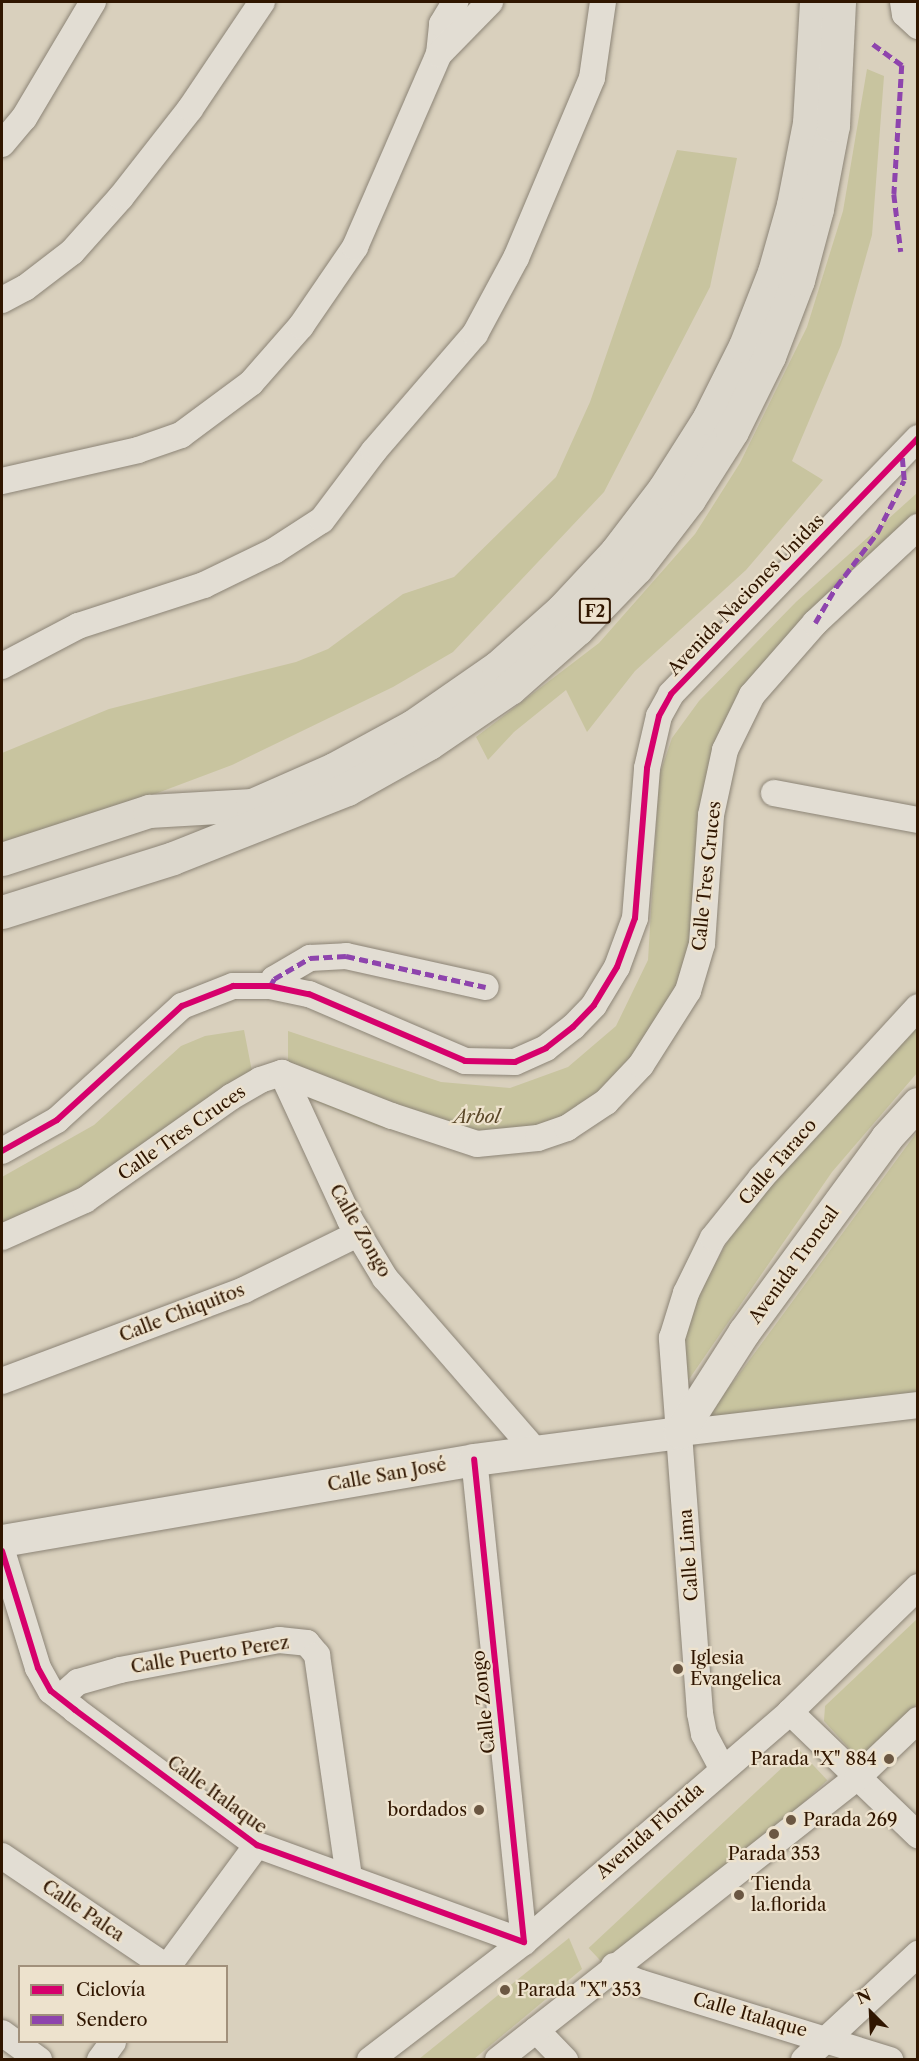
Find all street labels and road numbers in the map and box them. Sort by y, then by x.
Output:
street label: Avenida Naciones Unidas [663,510,829,680]
road number: F2 [578,598,612,624]
street label: Calle Tres Cruces [688,800,726,952]
street label: Calle Tres Cruces [114,1081,250,1185]
street label: Calle Taraco [735,1114,821,1210]
street label: Calle Zongo [325,1181,395,1281]
street label: Avenida Troncal [744,1202,844,1328]
street label: Calle Chiquitos [116,1279,248,1347]
street label: Calle San José [326,1454,448,1496]
street label: Calle Lima [675,1508,703,1602]
street label: Calle Puerto Perez [129,1632,291,1678]
street label: Calle Zongo [468,1649,500,1755]
street label: Calle Italaque [163,1752,271,1838]
street label: Avenida Florida [592,1779,708,1883]
street label: Calle Palca [38,1876,128,1946]
street label: Calle Italaque [690,1988,810,2042]

